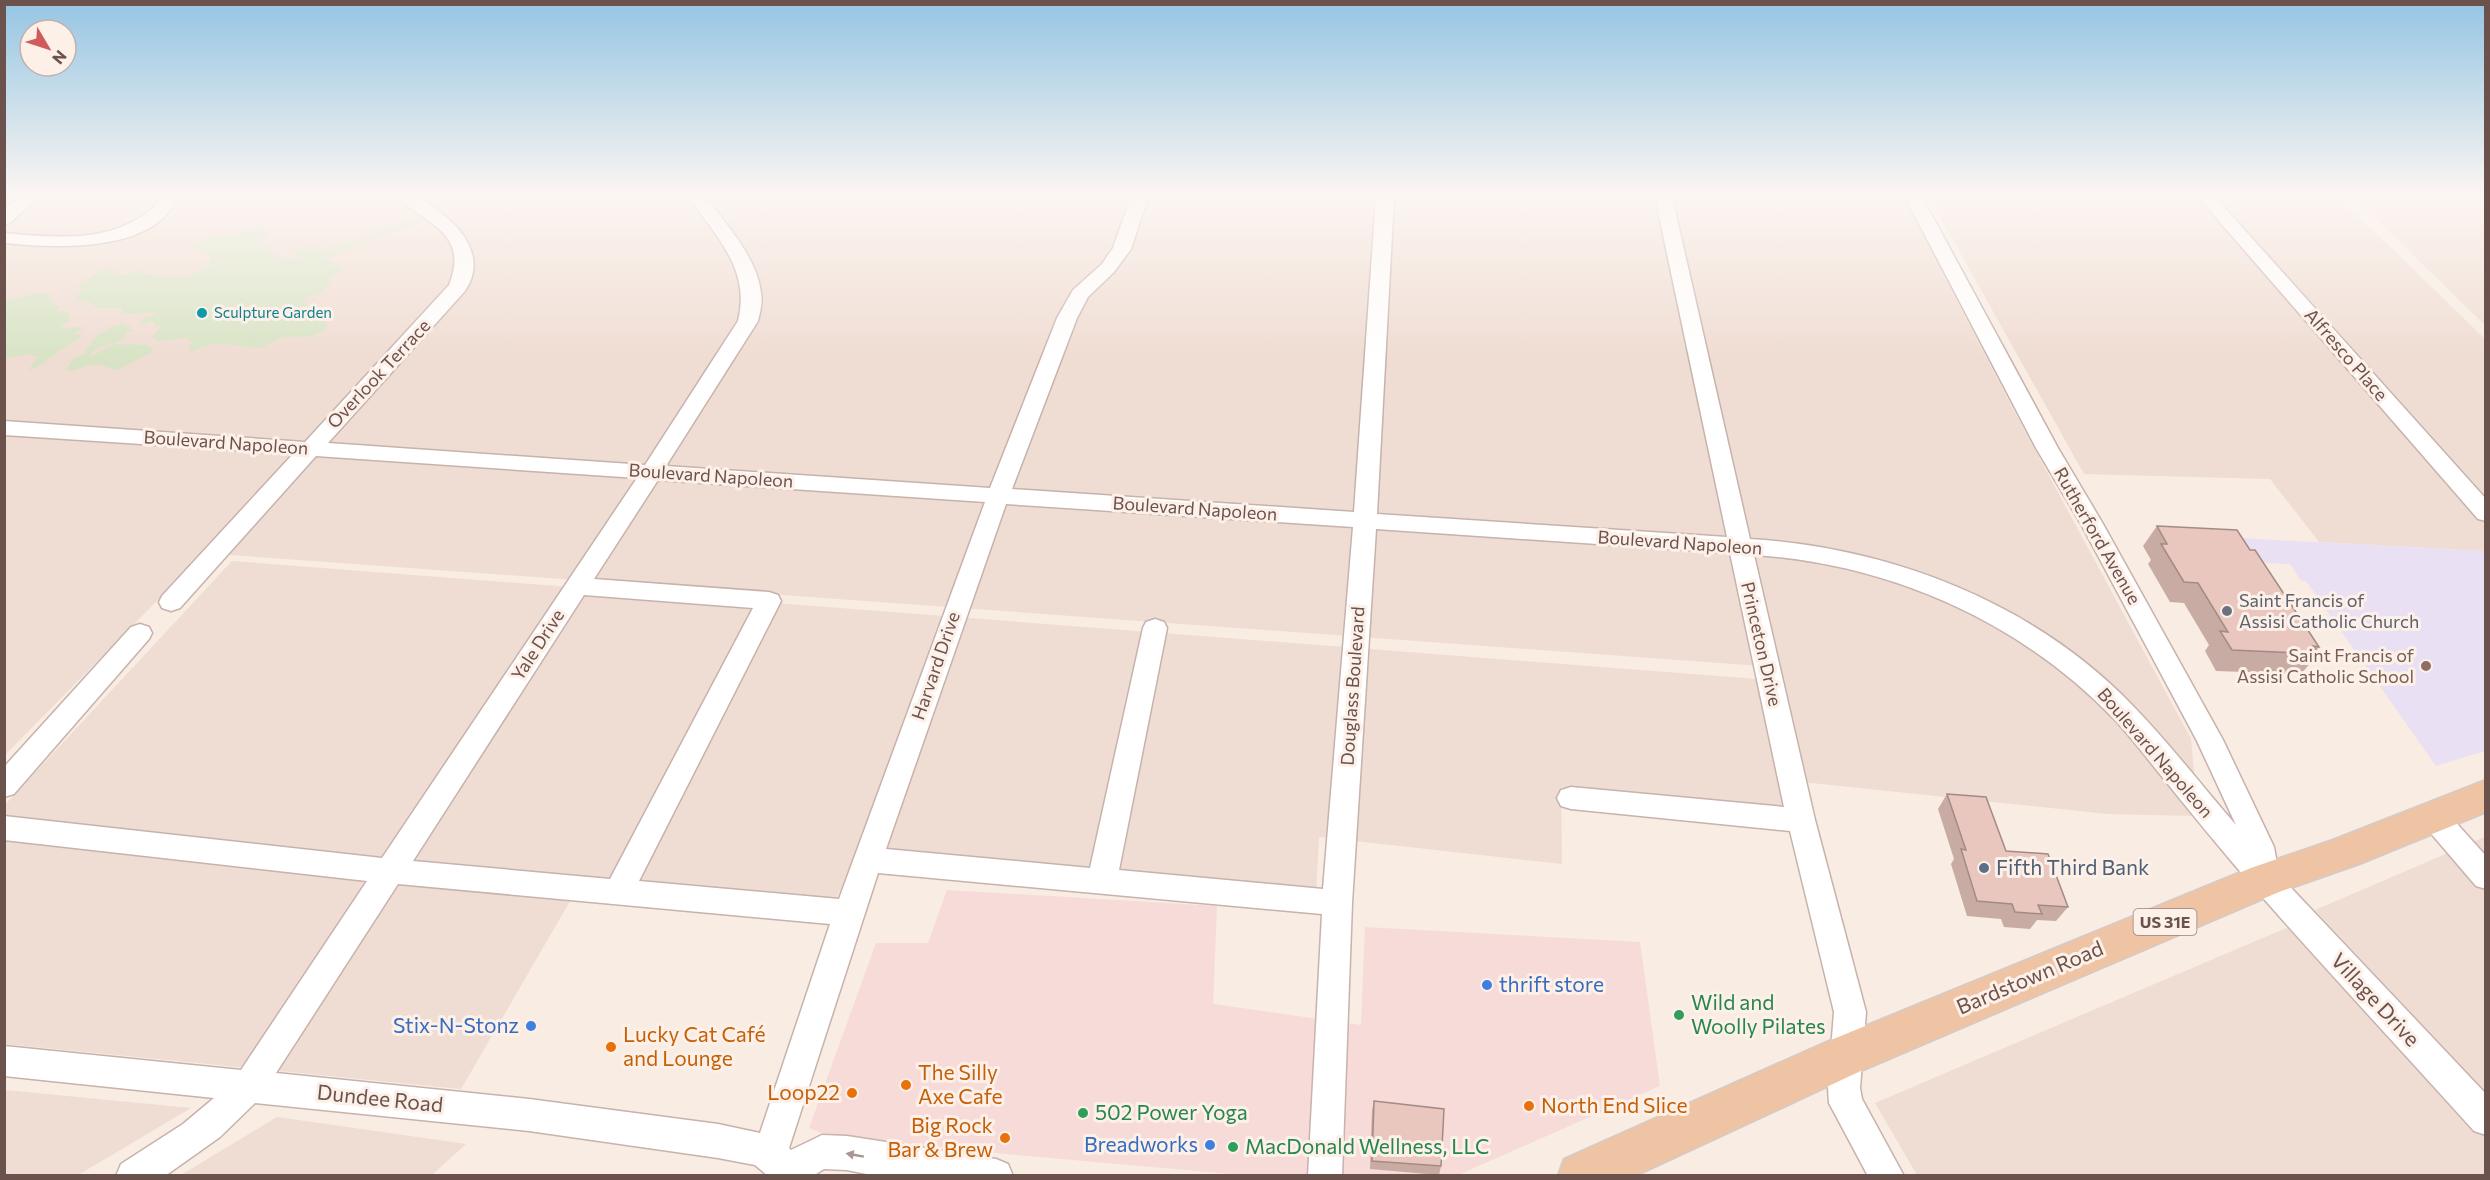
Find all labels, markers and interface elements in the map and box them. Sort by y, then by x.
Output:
north arrow [18,18,78,78]
text: N [49,47,71,68]
place label: Sculpture Garden [214,303,332,321]
street label: Alfresco Place [2301,304,2393,405]
marker: Sculpture Garden [195,306,209,320]
street label: Overlook Terrace [322,314,434,432]
street label: Boulevard Napoleon [143,425,309,459]
street label: Boulevard Napoleon [628,458,794,492]
street label: Rutherford Avenue [2050,463,2146,608]
street label: Boulevard Napoleon [1112,491,1278,525]
street label: Boulevard Napoleon [1597,525,1763,559]
street label: Princeton Drive [1737,579,1787,708]
place label: Saint Francis of Assisi Catholic Church [2239,589,2419,632]
marker: Saint Francis of Assisi Catholic Church [2220,604,2234,618]
street label: Yale Drive [506,605,568,684]
street label: Douglass Boulevard [1335,606,1369,766]
street label: Harvard Drive [906,609,964,723]
place label: Saint Francis of Assisi Catholic School [2237,644,2415,687]
marker: Saint Francis of Assisi Catholic School [2419,659,2433,673]
street label: Boulevard Napoleon [2093,683,2218,822]
place label: Fifth Third Bank [1996,854,2149,879]
marker: Fifth Third Bank [1977,861,1991,875]
road number: US 31E [2134,909,2196,935]
street label: Bardstown Road [1952,934,2106,1019]
street label: Village Drive [2327,947,2426,1051]
place label: thrift store [1499,971,1604,996]
marker: thrift store [1480,978,1494,992]
place label: Wild and Woolly Pilates [1691,989,1826,1038]
marker: Wild and Woolly Pilates [1672,1008,1686,1022]
place label: Stix-N-Stonz [393,1012,519,1037]
marker: Stix-N-Stonz [524,1019,538,1033]
place label: Lucky Cat Café and Lounge [623,1021,766,1070]
marker: Lucky Cat Café and Lounge [604,1040,618,1054]
place label: The Silly Axe Cafe [918,1059,1003,1108]
street label: Dundee Road [316,1078,444,1117]
marker: The Silly Axe Cafe [899,1078,913,1092]
place label: Loop22 [767,1079,840,1104]
marker: Loop22 [845,1086,859,1100]
place label: North End Slice [1541,1092,1688,1117]
place label: 502 Power Yoga [1095,1099,1248,1124]
marker: North End Slice [1522,1099,1536,1113]
marker: 502 Power Yoga [1076,1106,1090,1120]
place label: Big Rock Bar & Brew [887,1112,993,1161]
marker: Big Rock Bar & Brew [998,1131,1012,1145]
place label: Breadworks [1084,1131,1198,1156]
place label: MacDonald Wellness, LLC [1245,1133,1489,1158]
marker: Breadworks [1203,1138,1217,1152]
marker: MacDonald Wellness, LLC [1226,1140,1240,1154]
one-way arrow [845,1150,864,1159]

